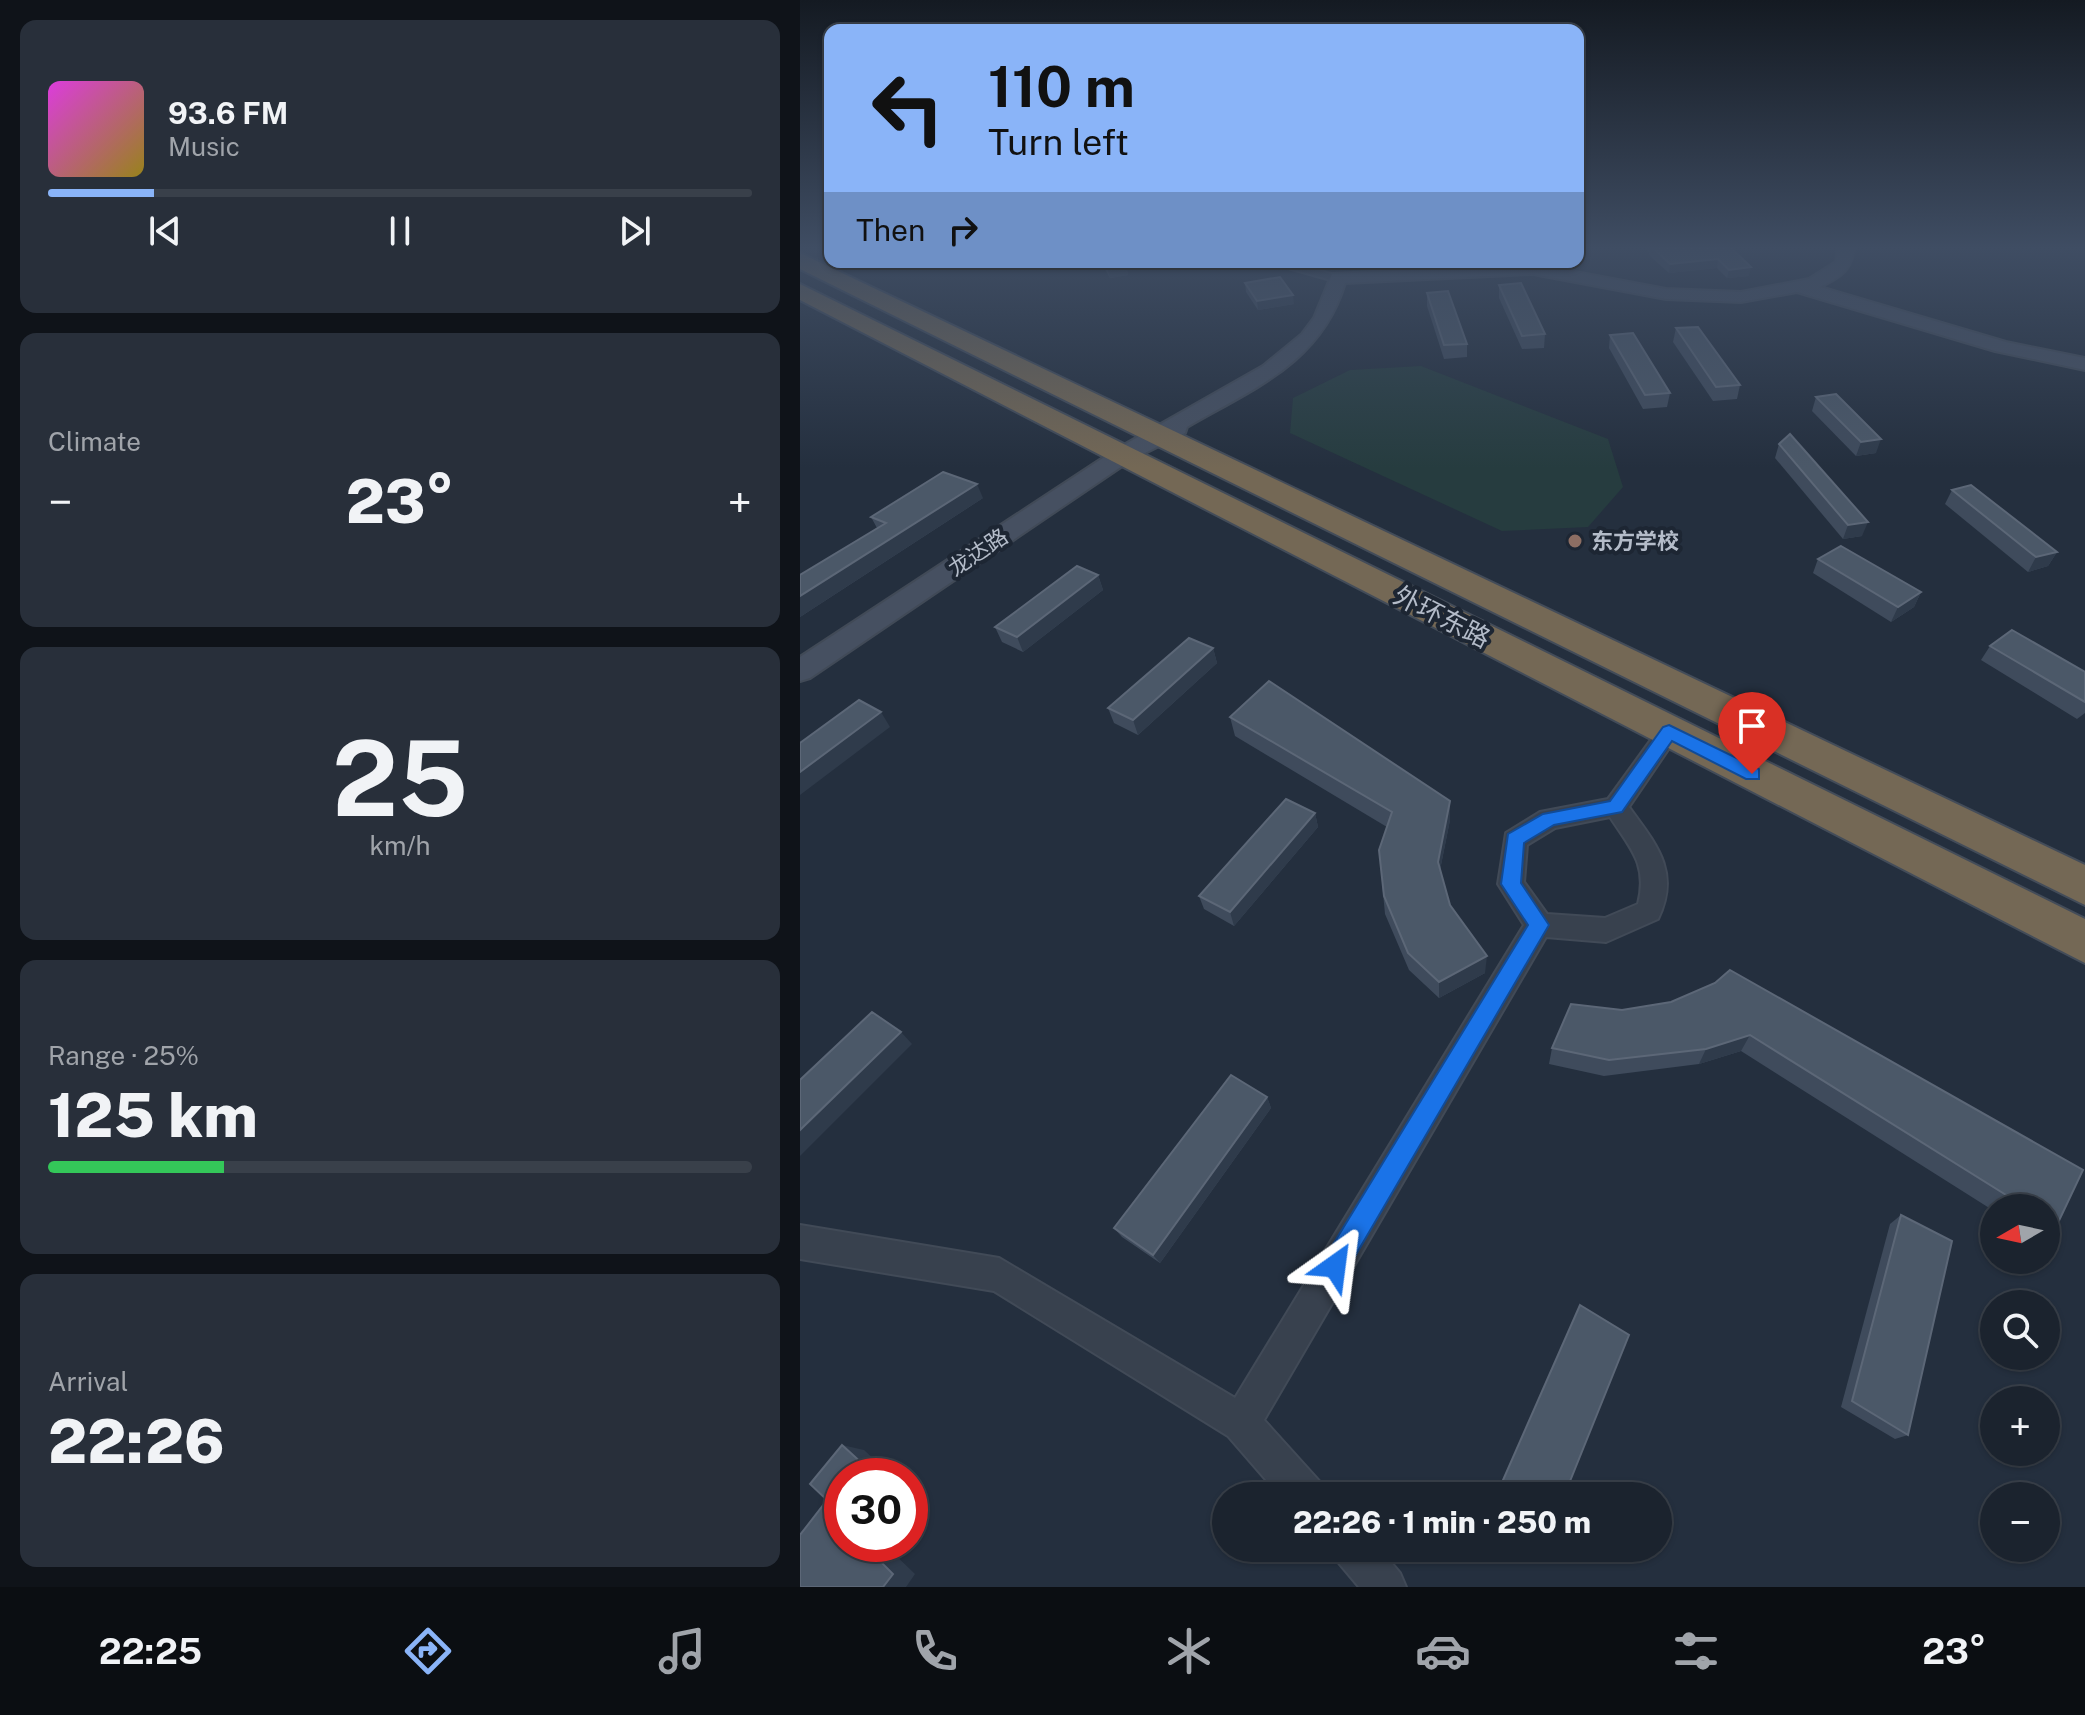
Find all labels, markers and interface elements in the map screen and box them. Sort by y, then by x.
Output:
text: 110 m [988,54,1135,120]
icon: left [856,56,960,160]
text: 93.6 FM [168,95,288,131]
text: Turn left [988,121,1129,163]
text: Music [168,131,240,162]
icon: right [941,208,985,252]
icon: previous [143,209,187,253]
icon: pause [378,209,422,253]
icon: next [613,209,657,253]
text: Then [856,212,925,248]
text: Climate [48,426,141,457]
text: 23° [346,466,454,537]
text: − [48,476,72,528]
text: + [728,476,752,528]
street label: 龙达路 [943,523,1013,581]
place label: 东方学校 [1591,528,1679,554]
marker: 东方学校 [1566,532,1584,550]
street label: 外环东路 [1389,579,1496,654]
pin [1718,692,1786,774]
icon: arrive [1730,704,1774,748]
text: 25 [332,717,468,839]
text: km/h [369,830,431,861]
text: Range · 25% [48,1040,199,1071]
text: 125 km [48,1080,258,1151]
north arrow [1980,1194,2060,1274]
map controls [1980,1194,2060,1562]
position arrow [1293,1224,1377,1308]
button: search [1980,1290,2060,1370]
text: Arrival [48,1366,128,1397]
button: + [1980,1386,2060,1466]
text: 22:26 [48,1406,225,1477]
speed limit sign: 30 [824,1458,928,1562]
button: − [1980,1482,2060,1562]
text: 22:26 · 1 min · 250 m [1293,1504,1591,1540]
icon: directions [400,1623,456,1679]
icon: music [654,1623,710,1679]
icon: phone [907,1623,963,1679]
icon: climate [1161,1623,1217,1679]
icon: car [1415,1623,1471,1679]
icon: filters [1668,1623,1724,1679]
text: 22:25 [99,1630,202,1672]
text: 23° [1922,1630,1986,1672]

